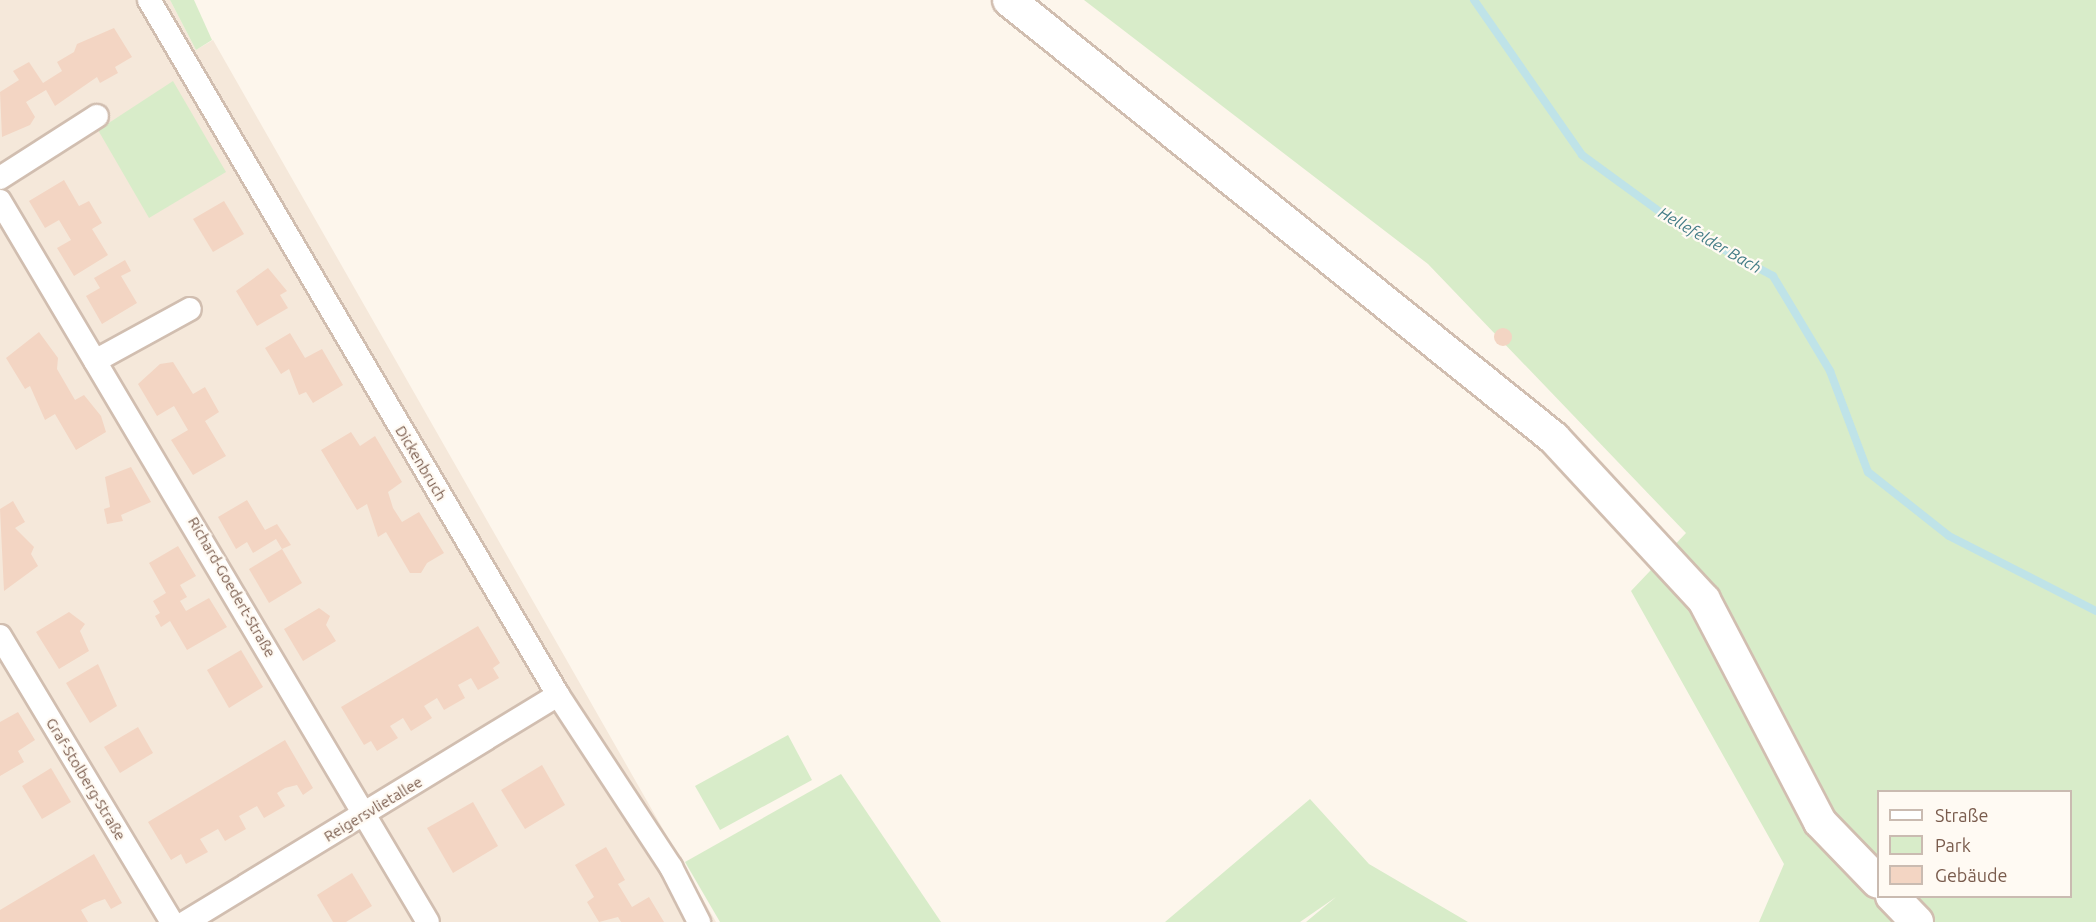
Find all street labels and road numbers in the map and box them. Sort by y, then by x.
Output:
street label: Dickenbruch [392,422,450,504]
street label: Richard-Goedert-Straße [184,514,280,660]
street label: Graf-Stolberg-Straße [42,715,130,843]
street label: Reigersvlietallee [321,773,425,845]

